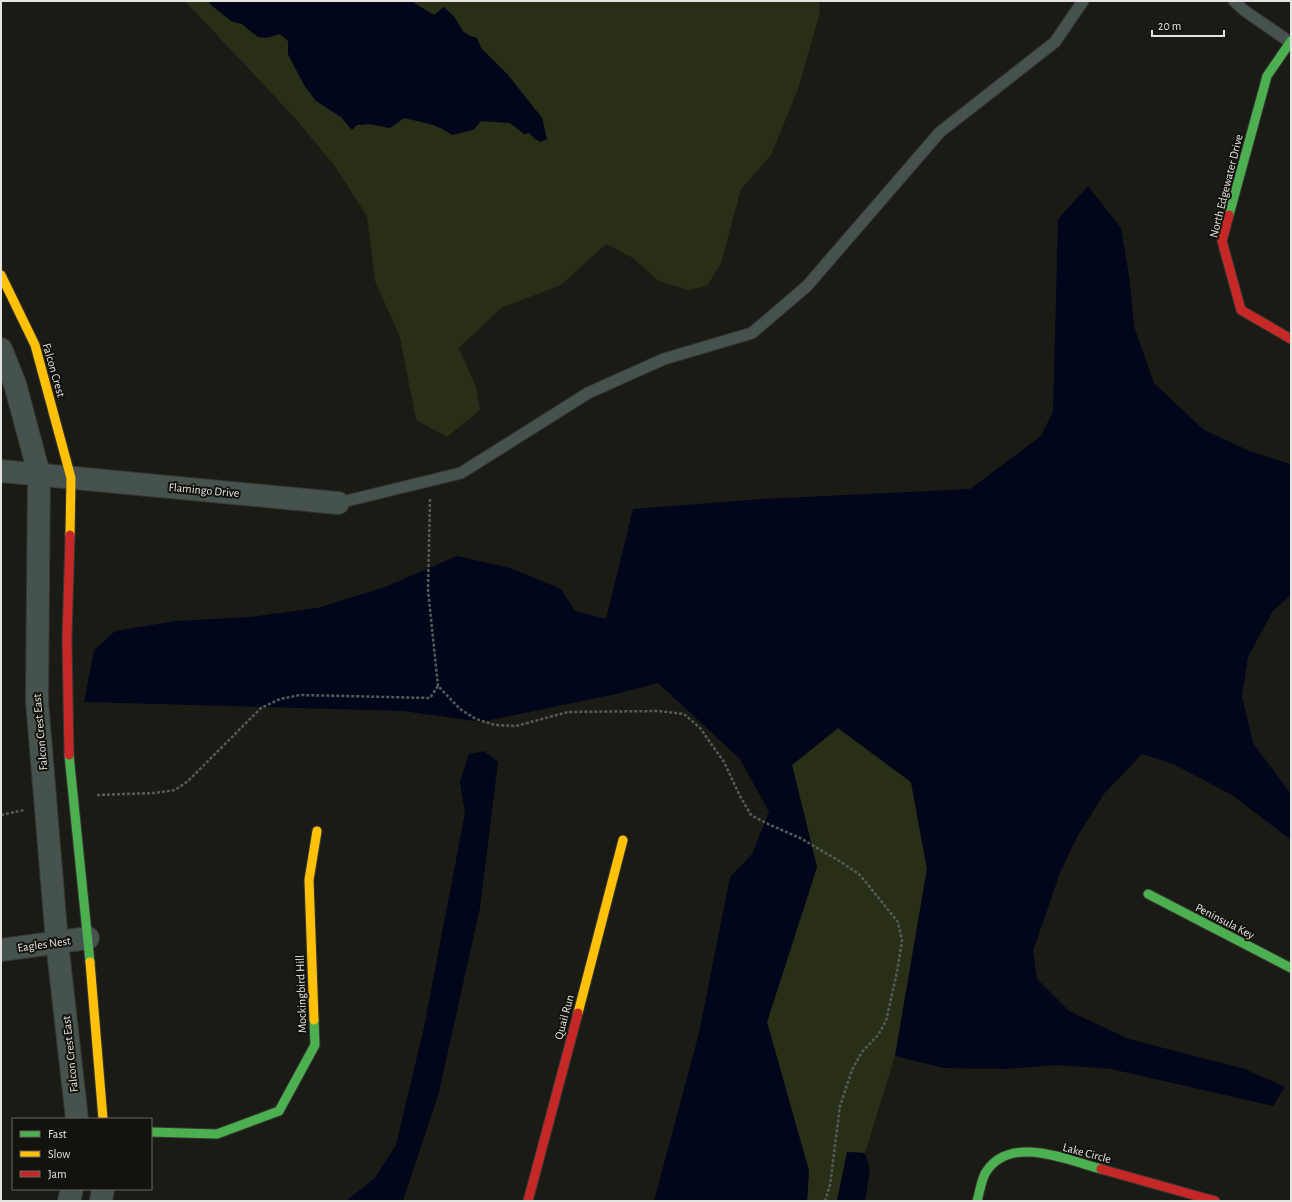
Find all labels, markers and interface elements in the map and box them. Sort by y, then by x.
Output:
scale bar [1152,12,1224,38]
text: 20 m [1158,20,1181,32]
street label: North Edgewater Drive [1207,133,1245,239]
street label: Falcon Crest [41,342,67,399]
street label: Flamingo Drive [168,481,240,499]
street label: Falcon Crest East [31,693,49,771]
street label: Peninsula Key [1193,901,1256,942]
street label: Eagles Nest [17,934,72,954]
street label: Mockingbird Hill [294,955,308,1033]
street label: Quail Run [552,993,577,1041]
street label: Falcon Crest East [60,1015,80,1093]
legend [12,1118,152,1190]
text: Fast [48,1128,67,1140]
street label: Lake Circle [1062,1141,1112,1165]
text: Slow [48,1148,70,1160]
text: Jam [48,1168,67,1180]

